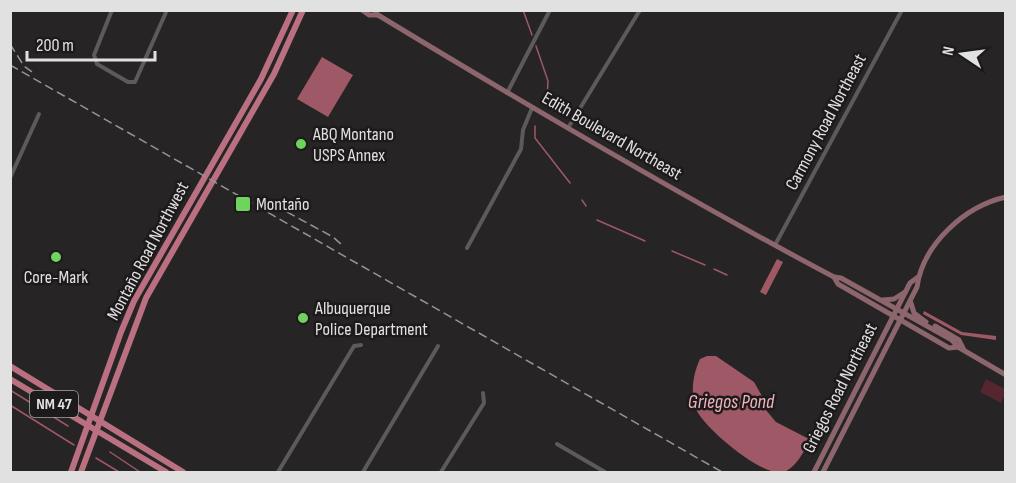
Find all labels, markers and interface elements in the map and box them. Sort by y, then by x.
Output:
scale bar [27,24,154,62]
north arrow [932,24,992,84]
text: 200 m [36,35,74,56]
text: N [939,45,959,57]
street label: Carmony Road Northeast [781,50,871,194]
street label: Edith Boulevard Northeast [538,87,686,185]
place label: ABQ Montano USPS Annex [312,124,394,166]
marker: ABQ Montano USPS Annex [294,137,308,151]
street label: Montaño Road Northwest [103,178,194,324]
place label: Montaño [256,194,310,215]
marker: Montaño [234,195,252,213]
marker: Core-Mark [49,250,63,264]
place label: Core-Mark [24,267,88,288]
place label: Albuquerque Police Department [314,298,428,340]
marker: Albuquerque Police Department [296,311,310,325]
street label: Griegos Road Northeast [798,319,882,456]
water label: Griegos Pond [688,390,775,414]
road number: NM 47 [30,391,78,417]

